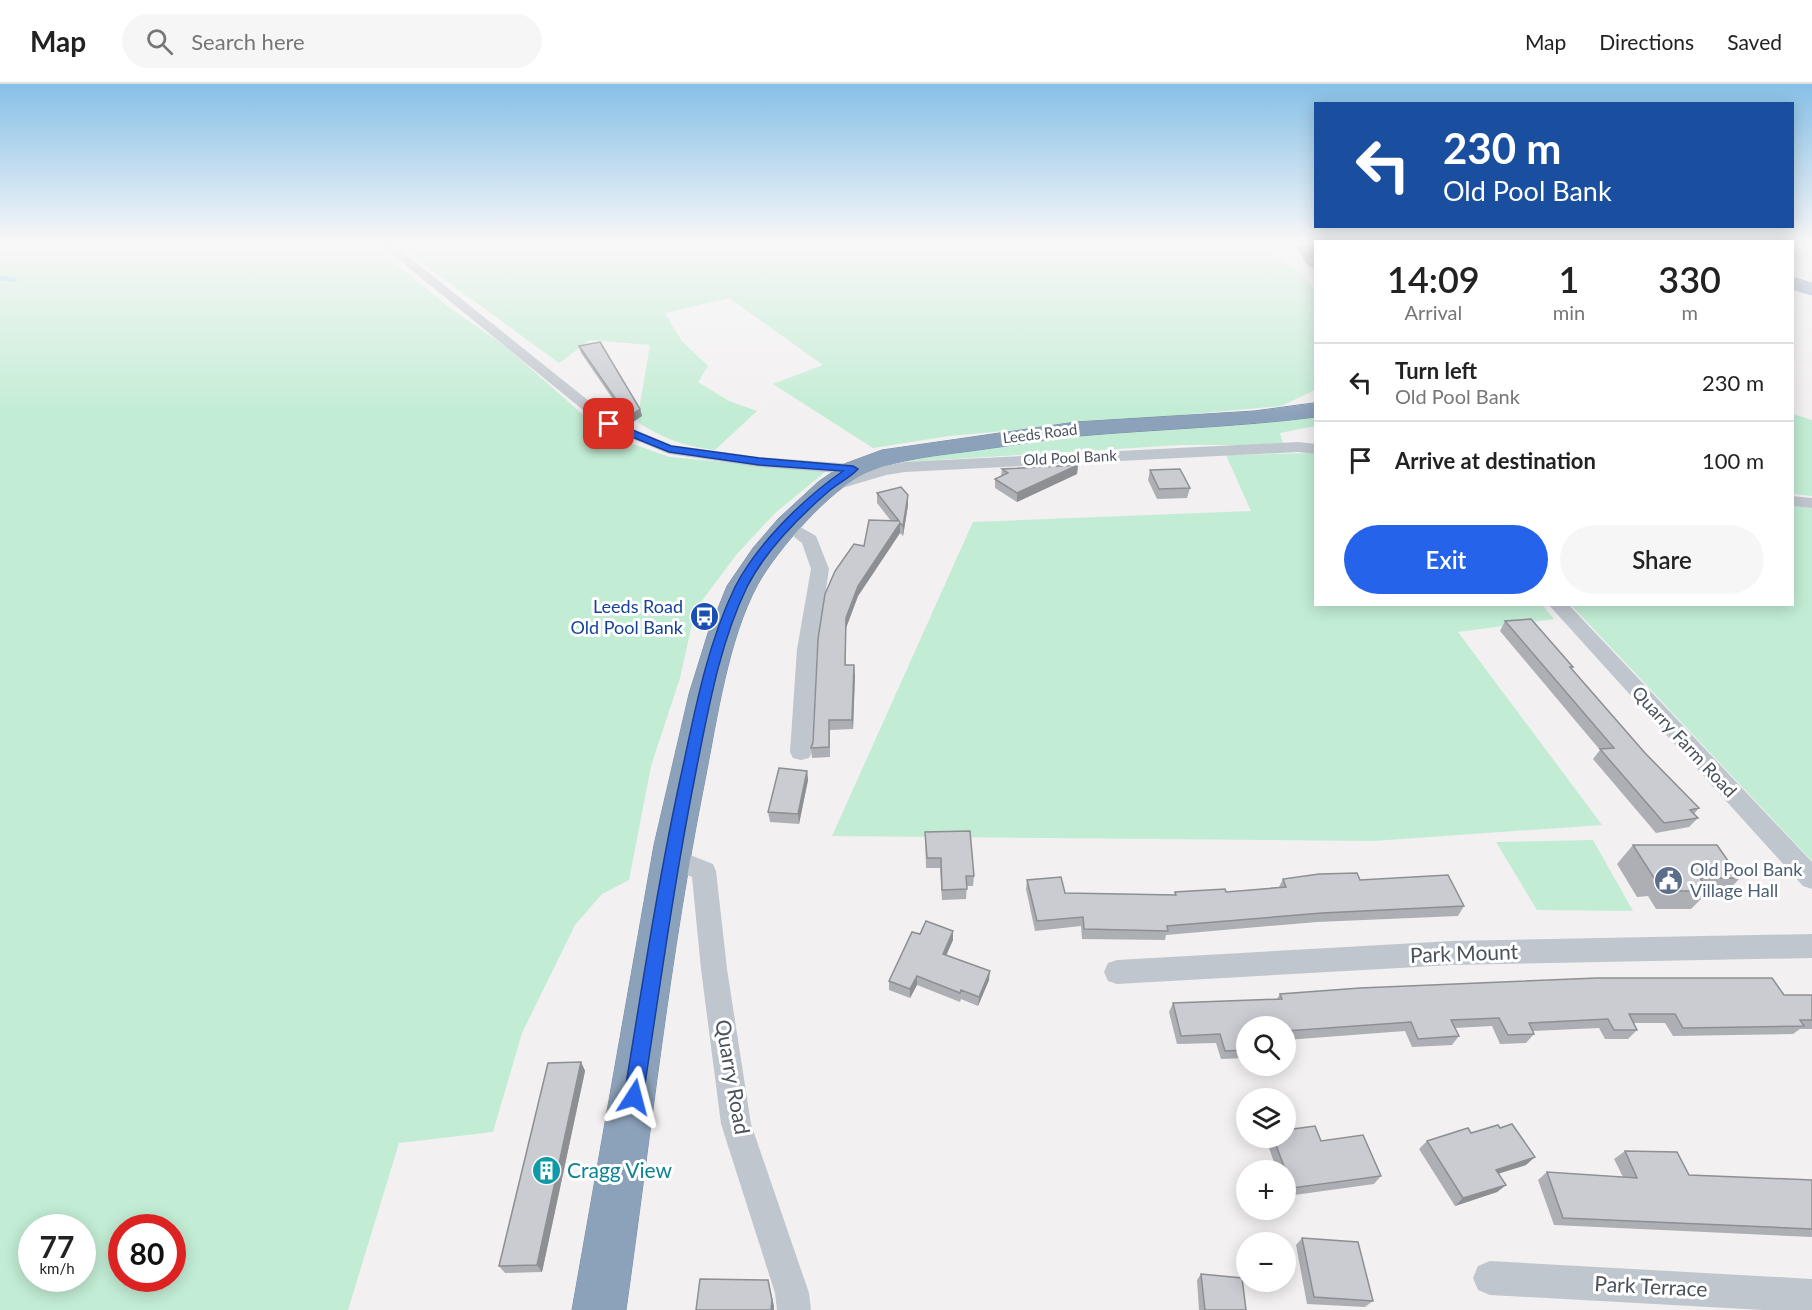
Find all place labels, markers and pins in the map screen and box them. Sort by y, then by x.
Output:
pin [583,398,634,449]
place label: Leeds Road Old Pool Bank [571,595,684,638]
bus stop icon: Leeds Road Old Pool Bank [688,601,720,633]
place label: Old Pool Bank Village Hall [1690,858,1803,901]
public building icon: Old Pool Bank Village Hall [1653,864,1685,896]
building icon: Cragg View [530,1155,562,1187]
place label: Cragg View [567,1157,673,1182]

